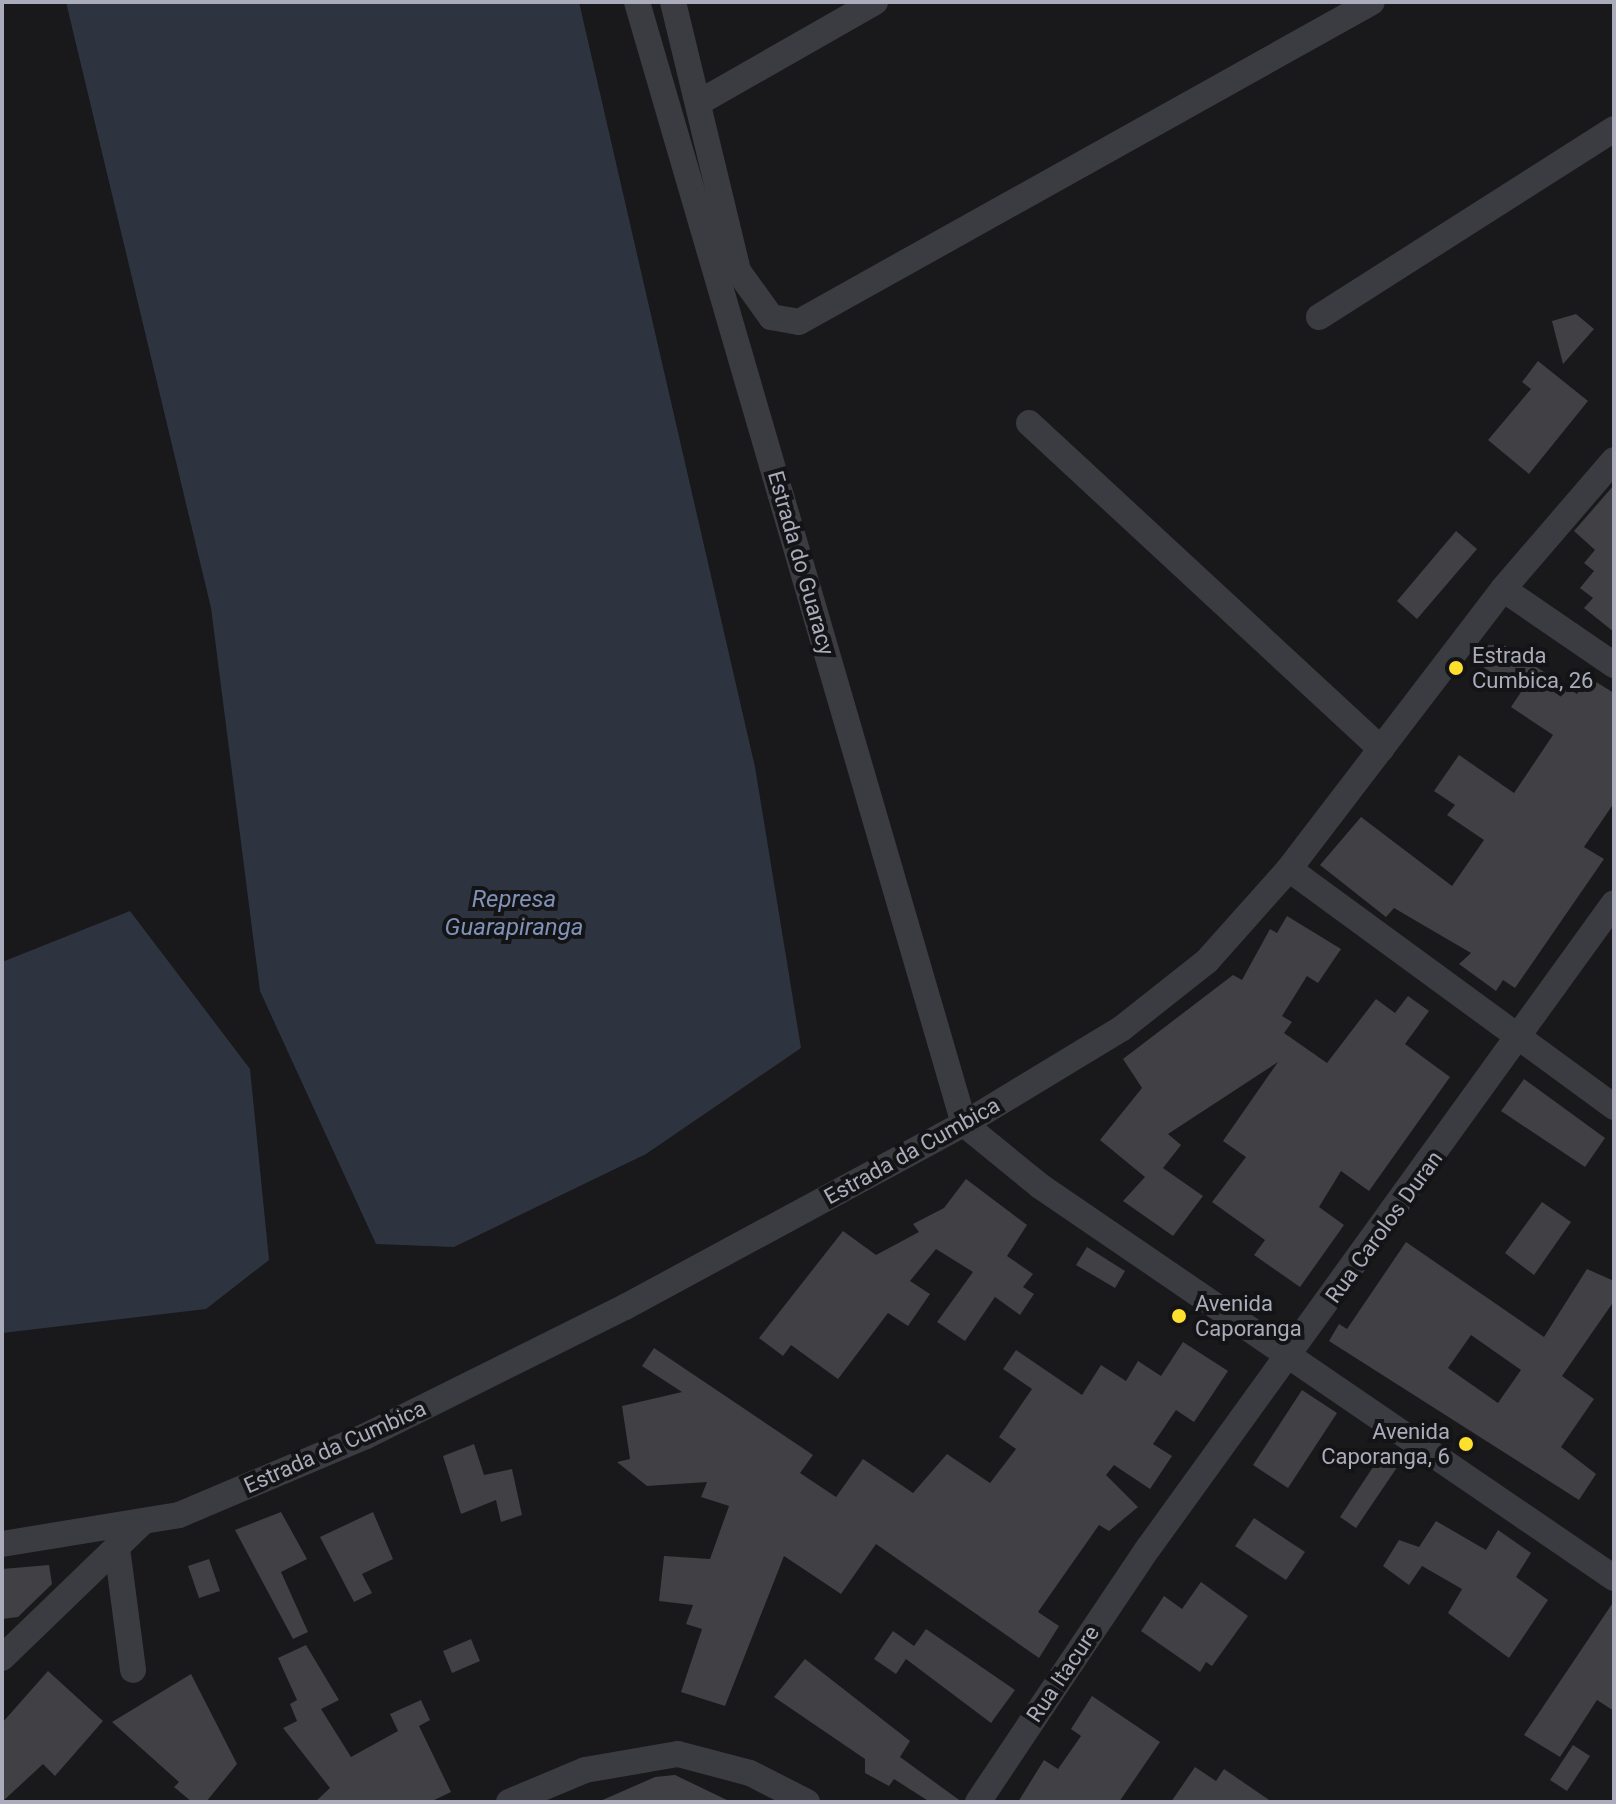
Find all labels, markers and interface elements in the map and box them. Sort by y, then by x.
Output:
street label: Estrada do Guaracy [762,468,840,658]
place label: Estrada Cumbica, 26 [1472,642,1593,694]
marker: Estrada Cumbica, 26 [1447,659,1465,677]
water label: Represa Guarapiranga [445,886,583,942]
street label: Estrada da Cumbica [820,1092,1004,1210]
street label: Rua Carolos Duran [1320,1146,1448,1308]
place label: Avenida Caporanga [1195,1290,1302,1342]
marker: Avenida Caporanga [1170,1307,1188,1325]
street label: Estrada da Cumbica [240,1395,430,1499]
place label: Avenida Caporanga, 6 [1321,1418,1450,1470]
marker: Avenida Caporanga, 6 [1457,1435,1475,1453]
street label: Rua Itacure [1021,1621,1105,1727]

